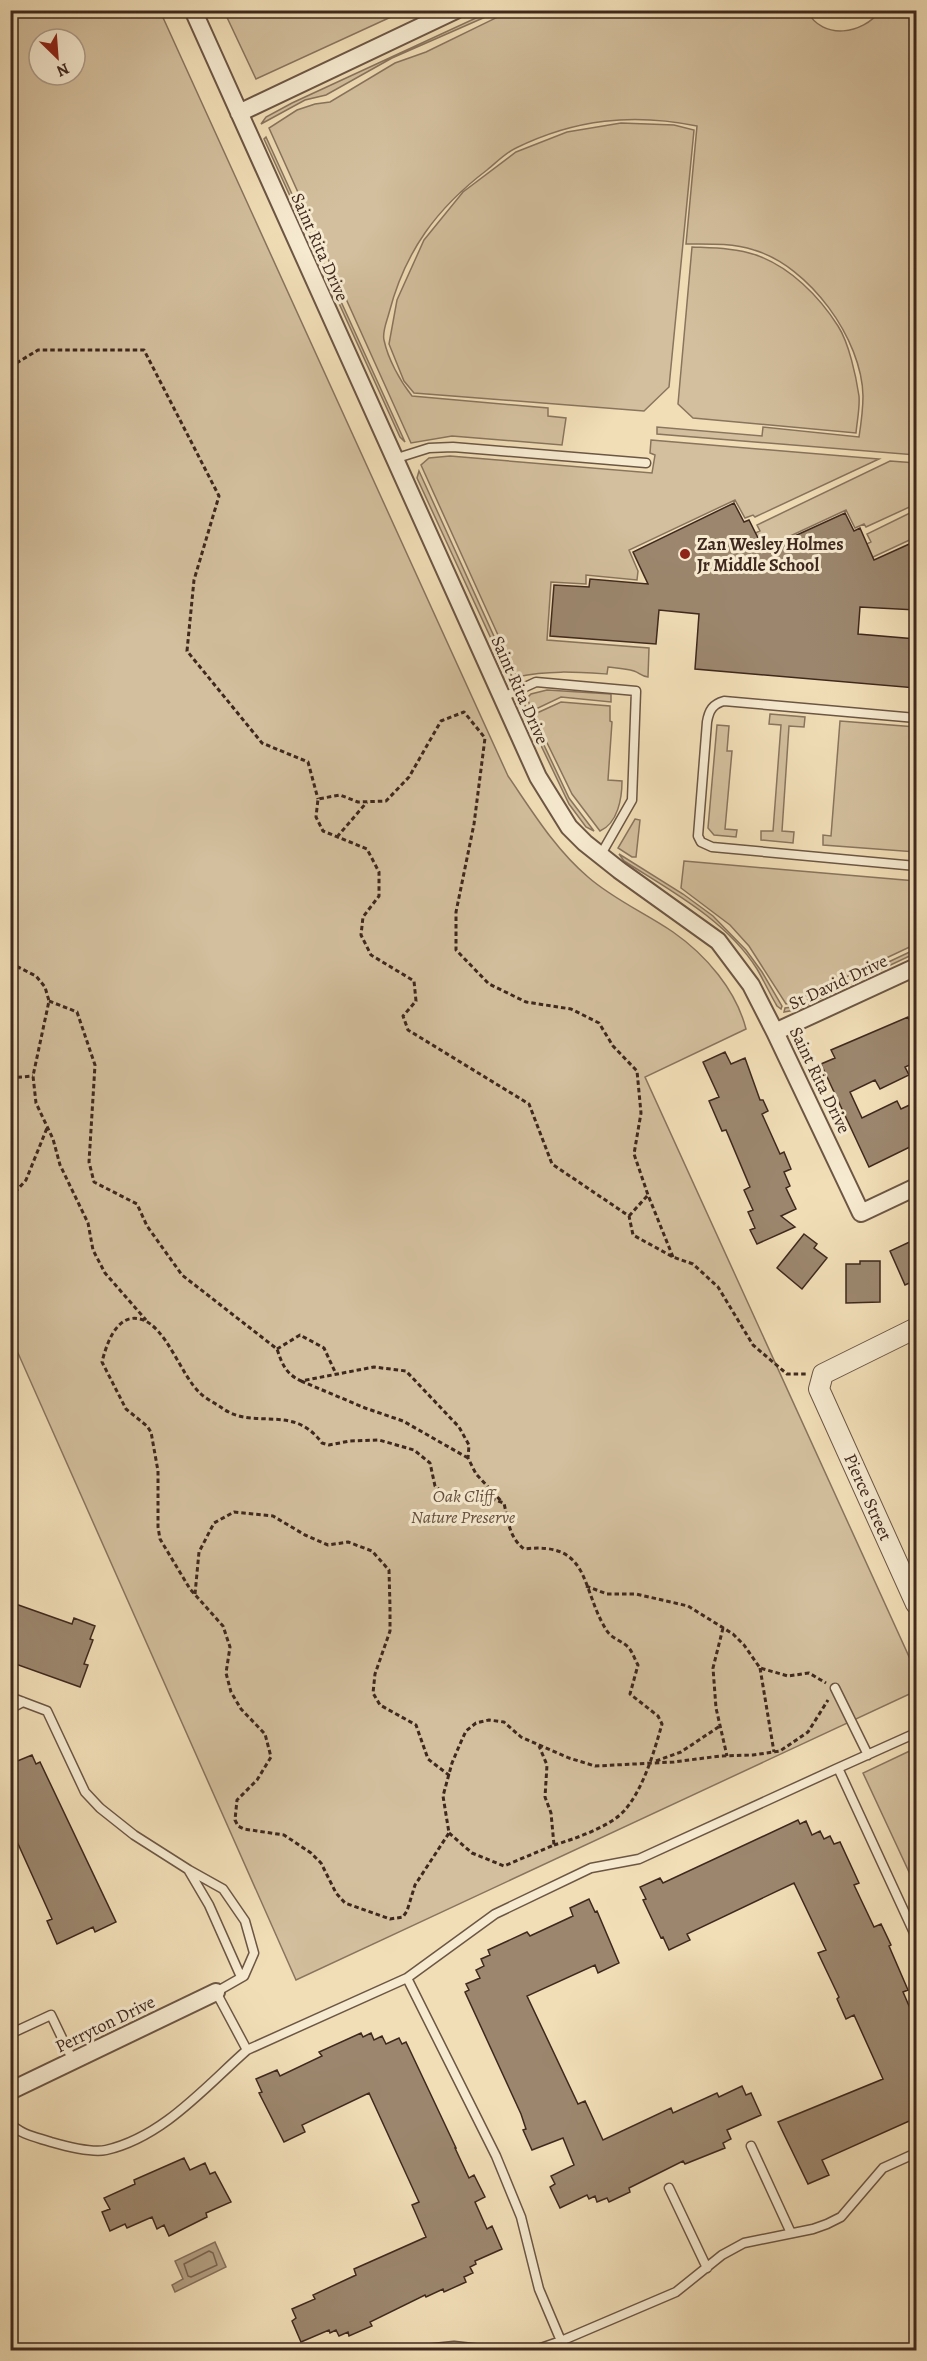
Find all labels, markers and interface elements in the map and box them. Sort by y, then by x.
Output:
north arrow [27,27,87,87]
text: N [53,57,73,82]
street label: Saint Rita Drive [285,189,355,305]
place label: Zan Wesley Holmes Jr Middle School [697,532,844,577]
marker: Zan Wesley Holmes Jr Middle School [678,547,692,561]
street label: Saint Rita Drive [485,632,555,748]
street label: St David Drive [785,949,891,1015]
street label: Saint Rita Drive [784,1023,856,1137]
street label: Pierce Street [838,1450,898,1544]
park label: Oak Cliff Nature Preserve [411,1484,516,1529]
street label: Perryton Drive [51,1990,159,2058]

